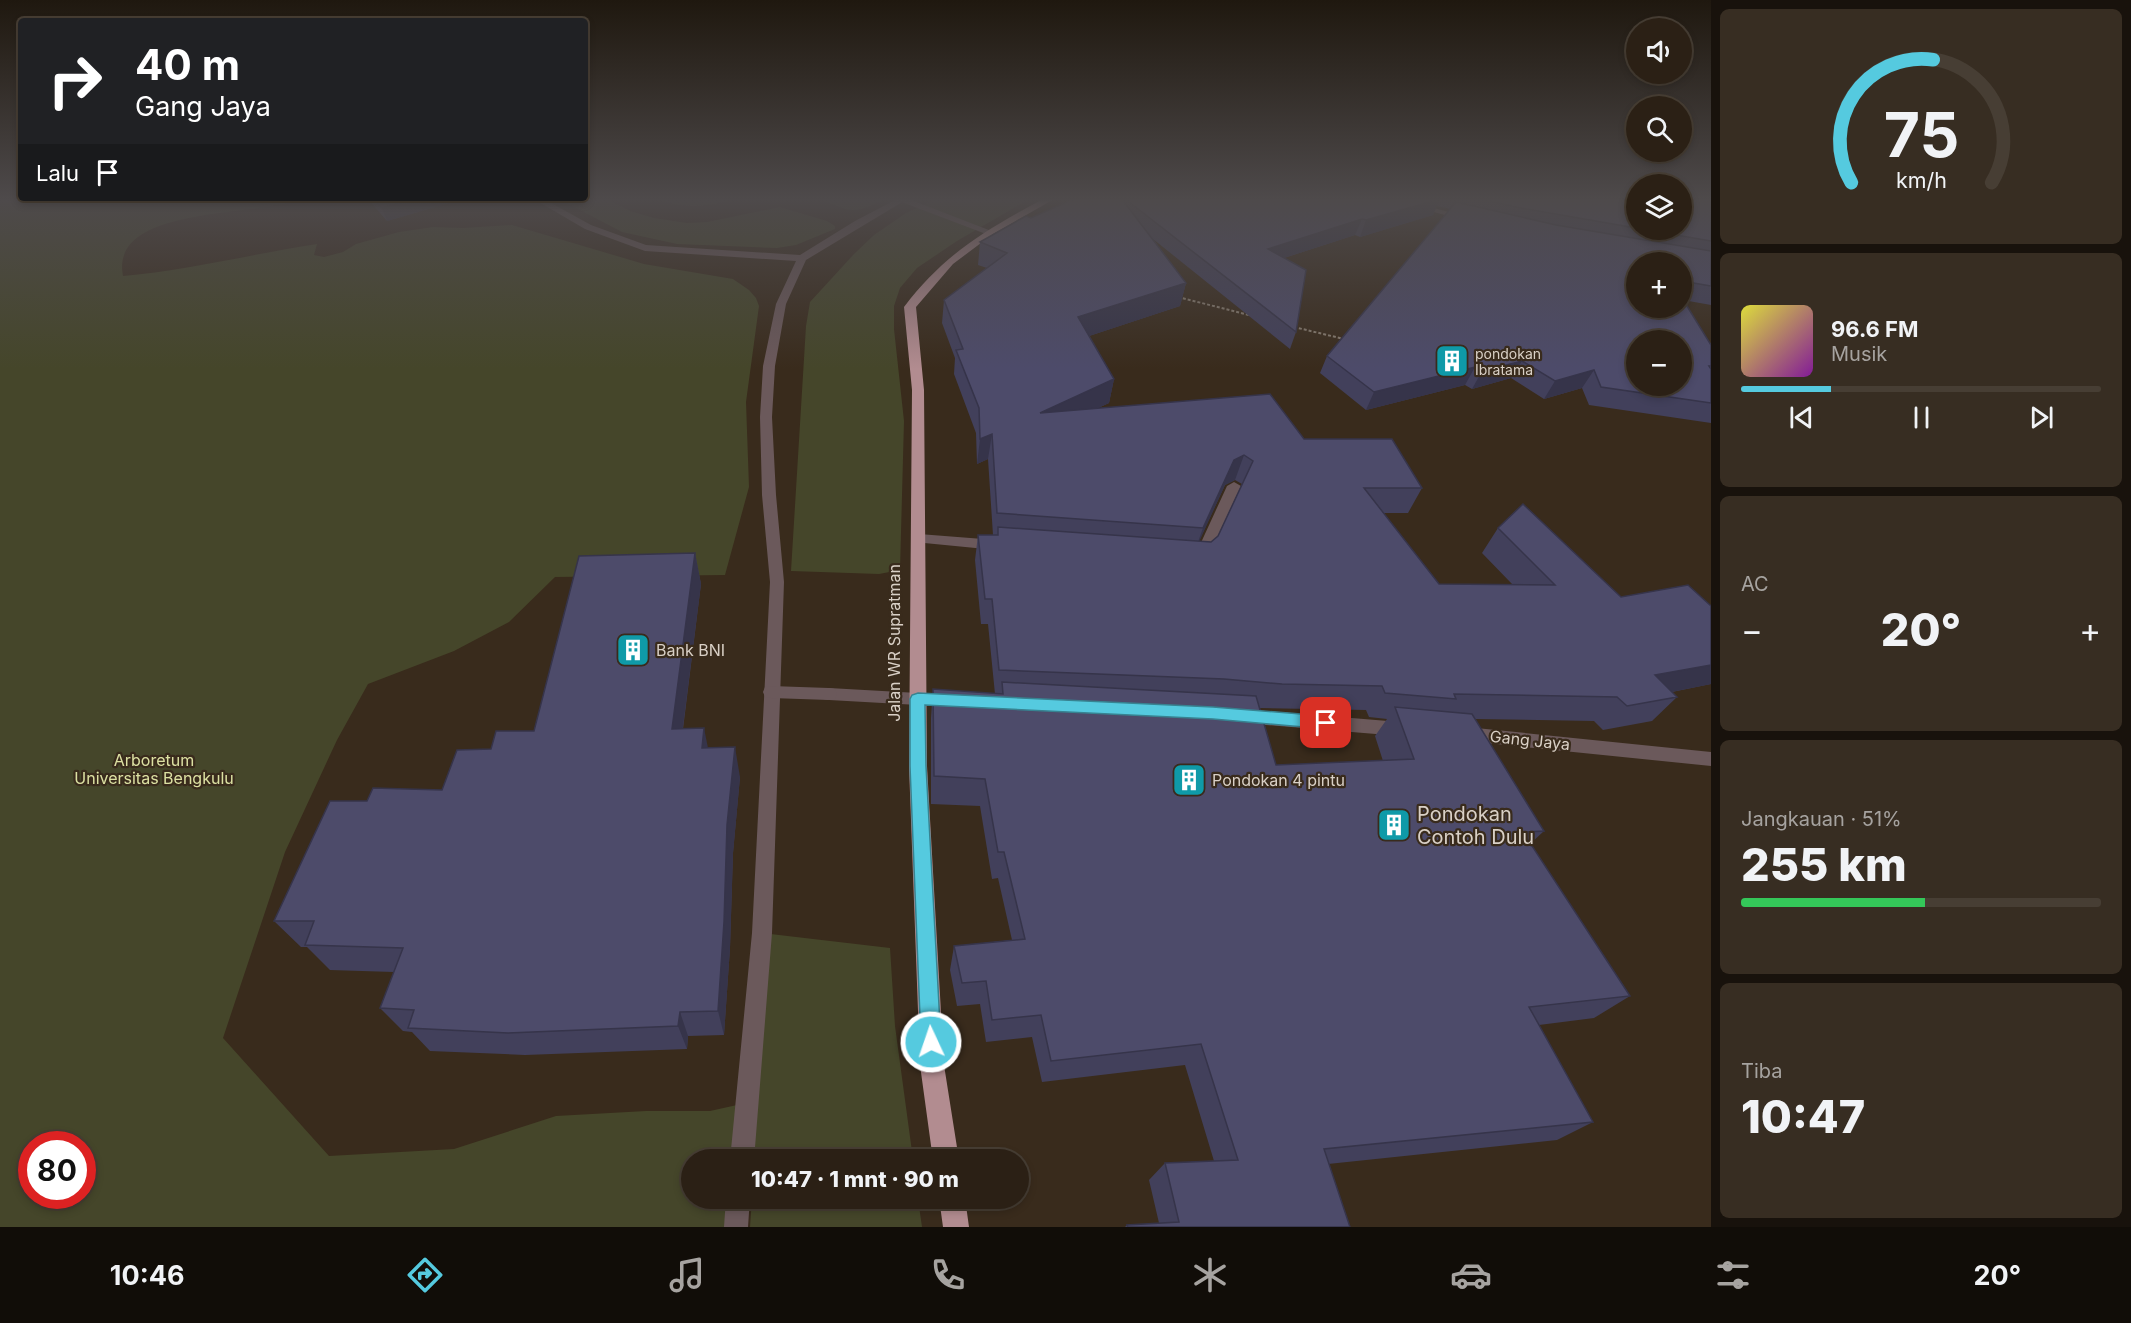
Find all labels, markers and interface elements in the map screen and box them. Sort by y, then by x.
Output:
map controls [1626,18,1692,396]
button: sound [1626,18,1692,84]
text: 40 m [135,39,240,90]
icon: right [36,42,114,120]
text: Gang Jaya [135,90,271,123]
button: search [1626,96,1692,162]
text: 75 [1883,97,1959,172]
icon: arrive [91,156,124,189]
text: Lalu [36,160,79,186]
text: km/h [1896,168,1946,194]
button: layers [1626,174,1692,240]
button: + [1626,252,1692,318]
text: 96.6 FM [1831,316,1919,342]
button: − [1626,330,1692,396]
text: Musik [1831,342,1887,366]
building icon: pondokan Ibratama [1434,343,1470,379]
place label: pondokan Ibratama [1475,345,1541,378]
icon: previous [1785,401,1818,434]
icon: pause [1905,401,1938,434]
icon: next [2025,401,2058,434]
street label: Jalan WR Supratman [884,564,904,722]
text: AC [1741,572,1769,596]
text: 20° [1881,602,1961,657]
text: − [1741,610,1763,650]
text: + [2079,610,2101,650]
building icon: Bank BNI [615,632,651,668]
place label: Bank BNI [656,640,725,660]
pin [1300,697,1351,748]
icon: arrive [1309,706,1342,739]
street label: Gang Jaya [1489,726,1571,754]
park label: Arboretum Universitas Bengkulu [74,750,234,788]
building icon: Pondokan 4 pintu [1171,762,1207,798]
place label: Pondokan 4 pintu [1212,770,1345,790]
place label: Pondokan Contoh Dulu [1417,802,1534,849]
building icon: Pondokan Contoh Dulu [1376,807,1412,843]
text: Jangkauan · 51% [1741,807,1902,831]
text: 255 km [1741,837,1907,892]
position arrow [899,1010,963,1074]
text: Tiba [1741,1059,1782,1083]
text: 10:47 [1741,1089,1865,1144]
speed limit sign: 80 [18,1131,96,1209]
text: 10:47 · 1 mnt · 90 m [751,1166,959,1192]
icon: directions [404,1254,446,1296]
icon: music [666,1254,708,1296]
icon: phone [927,1254,969,1296]
icon: climate [1189,1254,1231,1296]
icon: car [1450,1254,1492,1296]
icon: filters [1712,1254,1754,1296]
text: 10:46 [110,1259,184,1292]
text: 20° [1974,1259,2021,1292]

